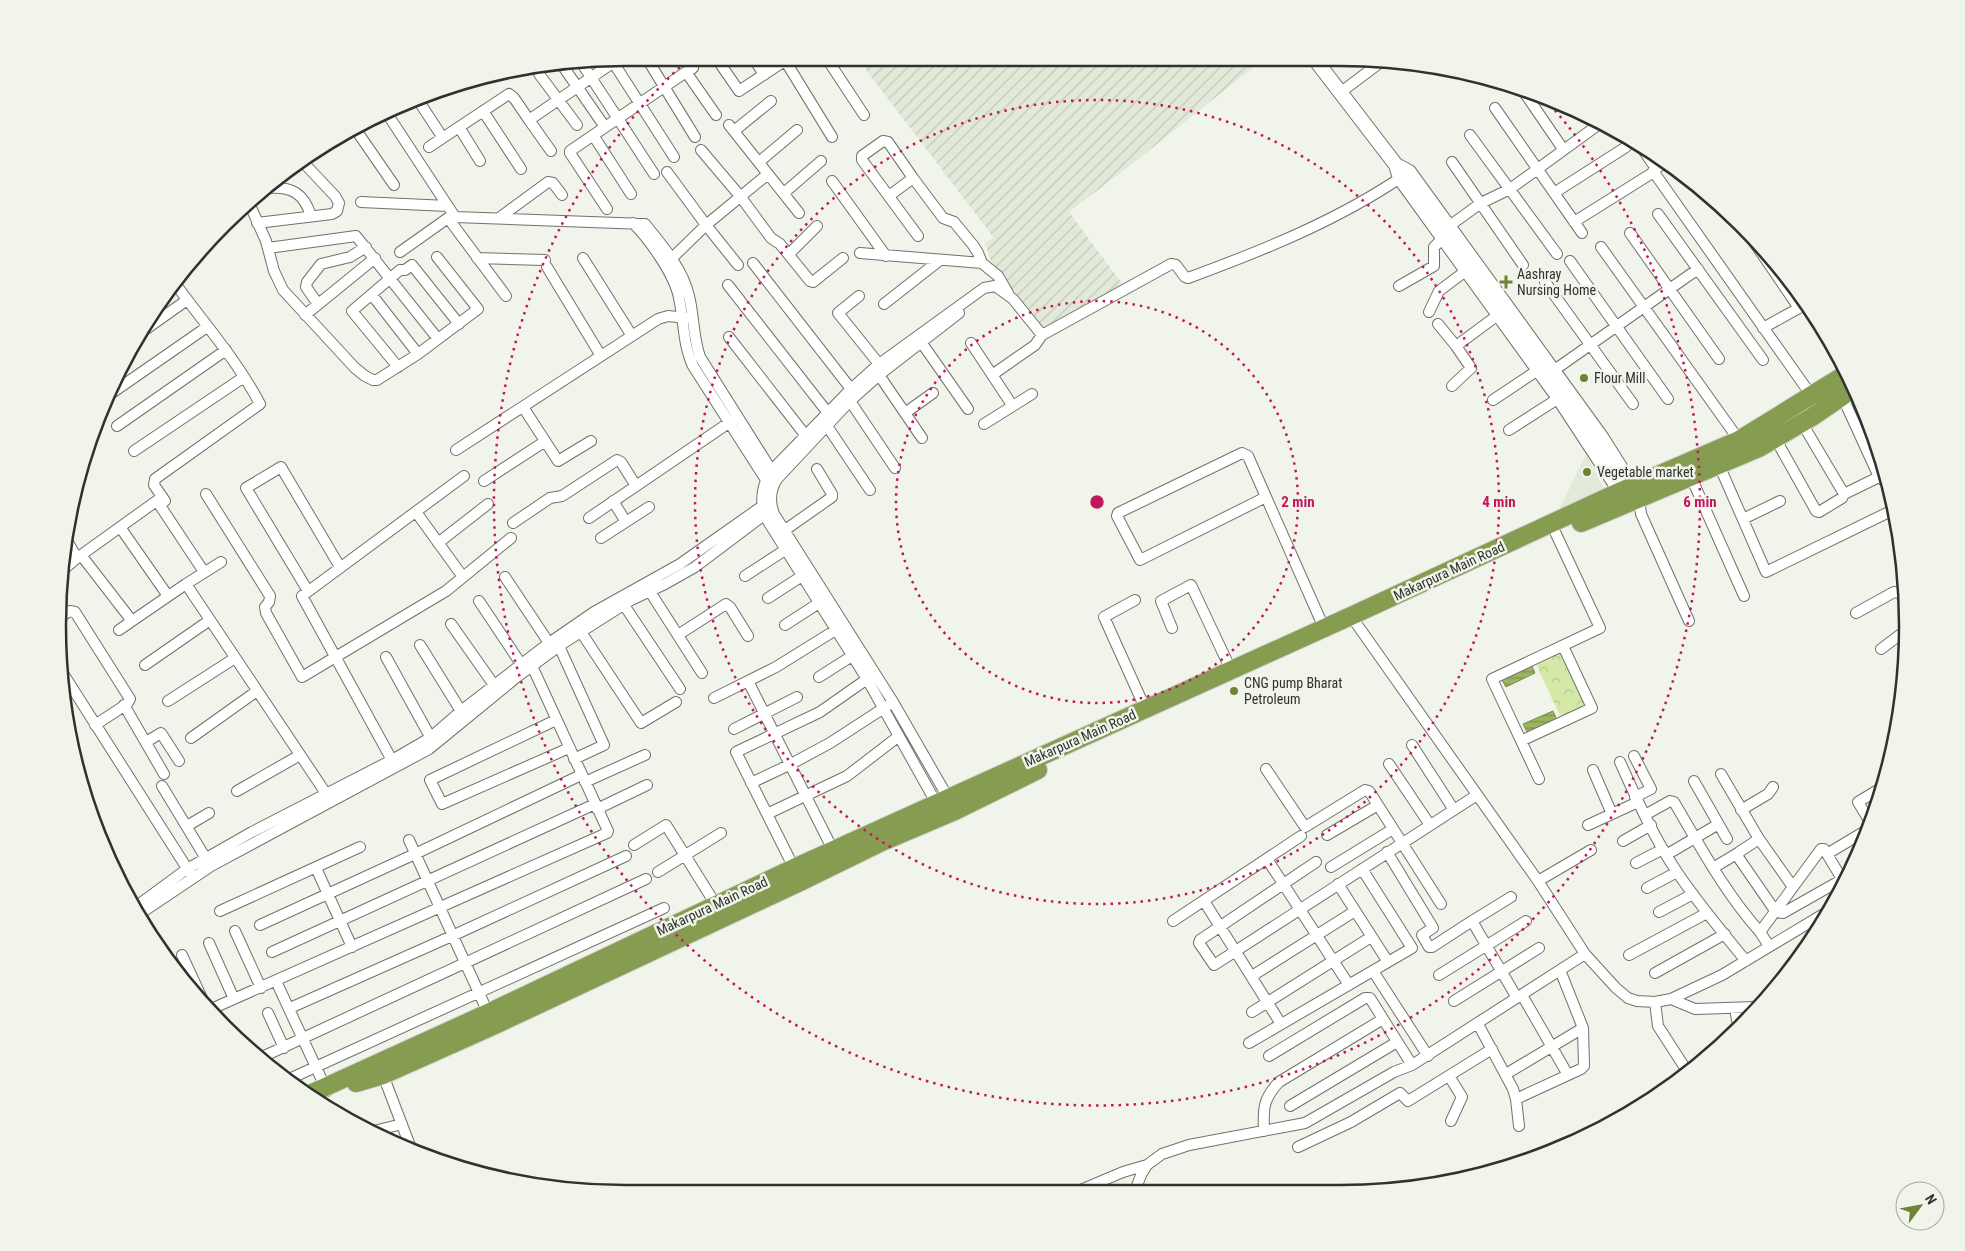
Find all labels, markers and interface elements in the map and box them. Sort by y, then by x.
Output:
place label: Aashray Nursing Home [1517,266,1596,298]
marker: Aashray Nursing Home [1499,275,1513,289]
place label: Flour Mill [1594,370,1645,386]
marker: Flour Mill [1578,372,1590,384]
place label: Vegetable market [1597,464,1694,480]
marker: Vegetable market [1581,466,1593,478]
centre of rings [1088,493,1106,511]
text: 2 min [1281,493,1315,511]
text: 4 min [1482,493,1516,511]
text: 6 min [1683,493,1717,511]
street label: Makarpura Main Road [1391,538,1507,604]
place label: CNG pump Bharat Petroleum [1244,675,1342,707]
marker: CNG pump Bharat Petroleum [1228,685,1240,697]
street label: Makarpura Main Road [1022,706,1138,770]
street label: Makarpura Main Road [654,873,770,939]
north arrow [1895,1181,1945,1231]
text: N [1922,1191,1940,1207]

